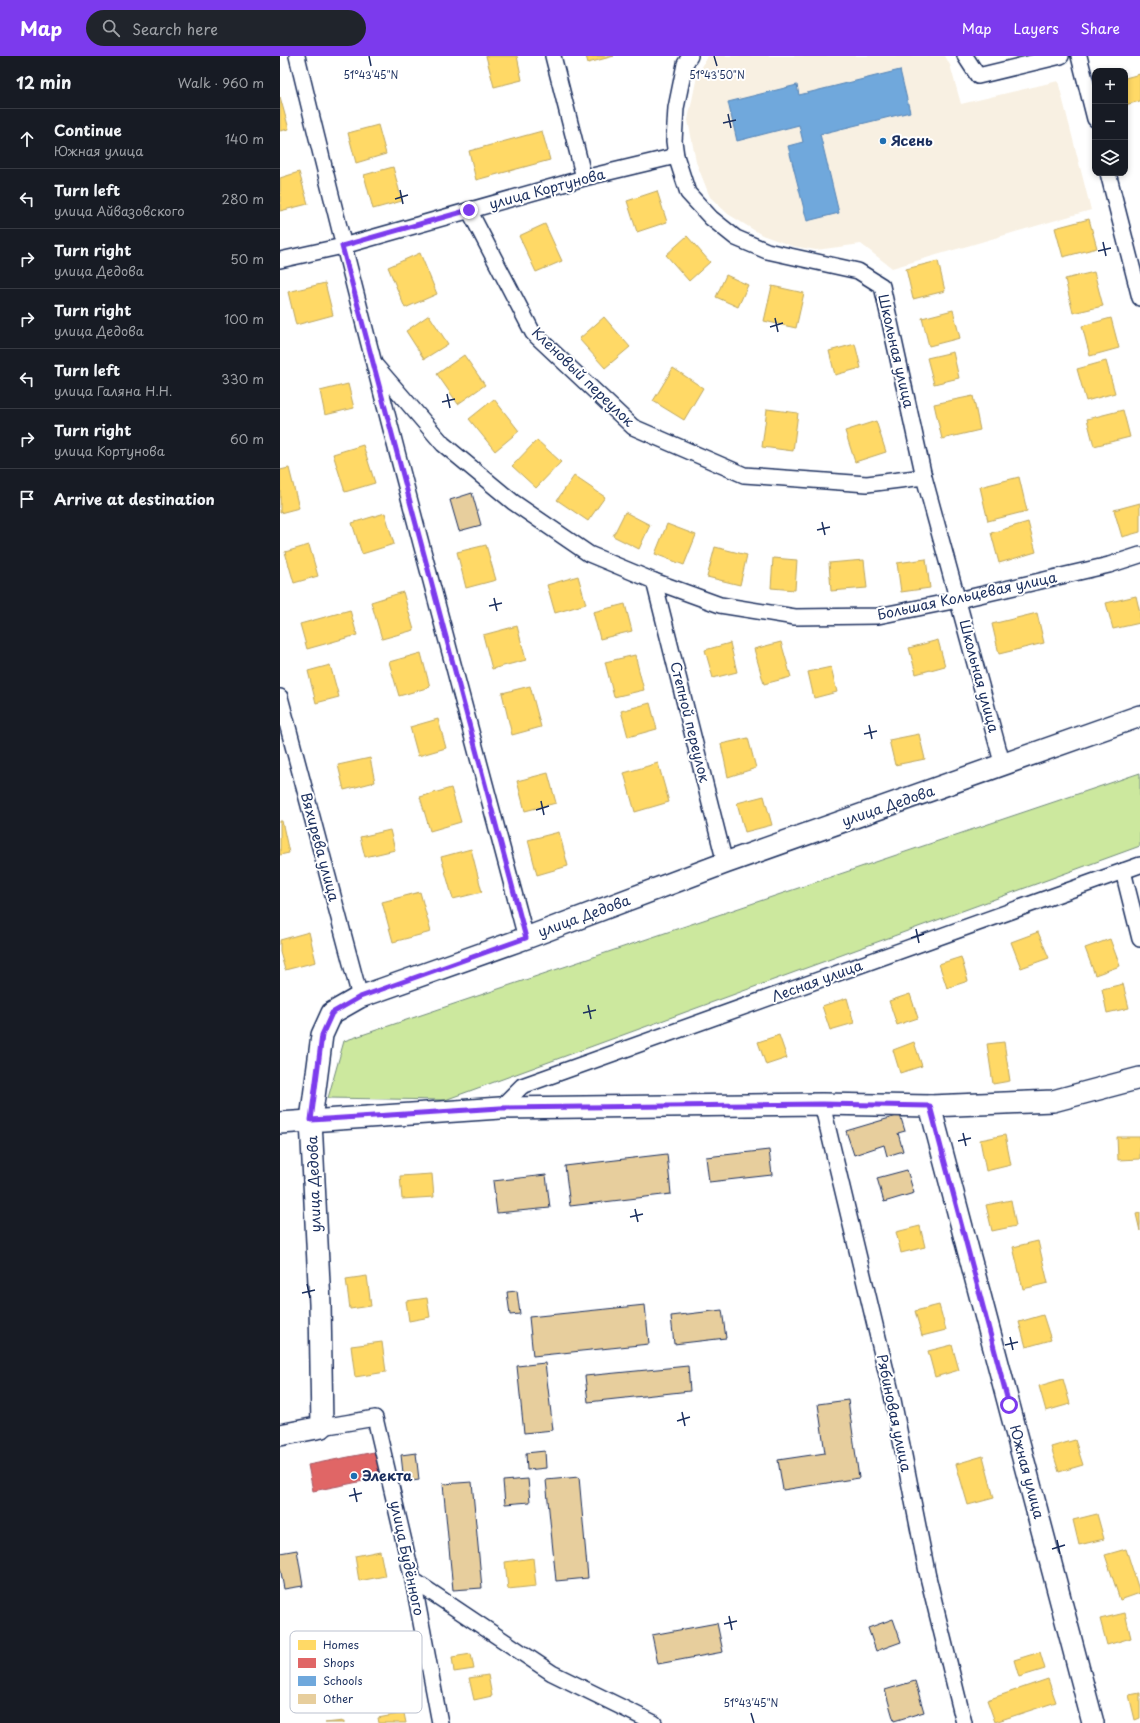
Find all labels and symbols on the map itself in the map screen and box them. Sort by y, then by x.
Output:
text: 51°43'45"N [344,67,399,82]
text: 51°43'50"N [689,67,745,82]
place label: Ясень [891,130,933,151]
marker: Ясень [878,136,888,146]
street label: улица Кортунова [486,163,608,214]
route end [460,201,478,219]
street label: Школьная улица [873,292,920,410]
street label: Кленовый переулок [527,322,640,432]
street label: Большая Кольцевая улица [875,566,1059,625]
street label: Школьная улица [954,617,1005,735]
street label: Степной переулок [665,659,716,785]
street label: улица Дедова [839,780,937,831]
street label: Вяхирева улица [296,790,345,904]
street label: улица Дедова [535,889,633,942]
street label: Лесная улица [769,954,865,1007]
street label: улица Дедова [301,1135,326,1233]
street label: Рябиновая улица [872,1352,917,1474]
route start [1000,1396,1018,1414]
street label: Южная улица [1005,1423,1050,1521]
place label: Электа [362,1465,413,1486]
marker: Электа [349,1471,359,1481]
street label: улица Будённого [385,1498,430,1618]
legend [290,1631,422,1713]
text: Homes [323,1636,359,1653]
text: Shops [323,1654,354,1671]
text: Schools [323,1672,363,1689]
text: Other [323,1690,354,1707]
text: 51°43'45"N [724,1695,779,1710]

